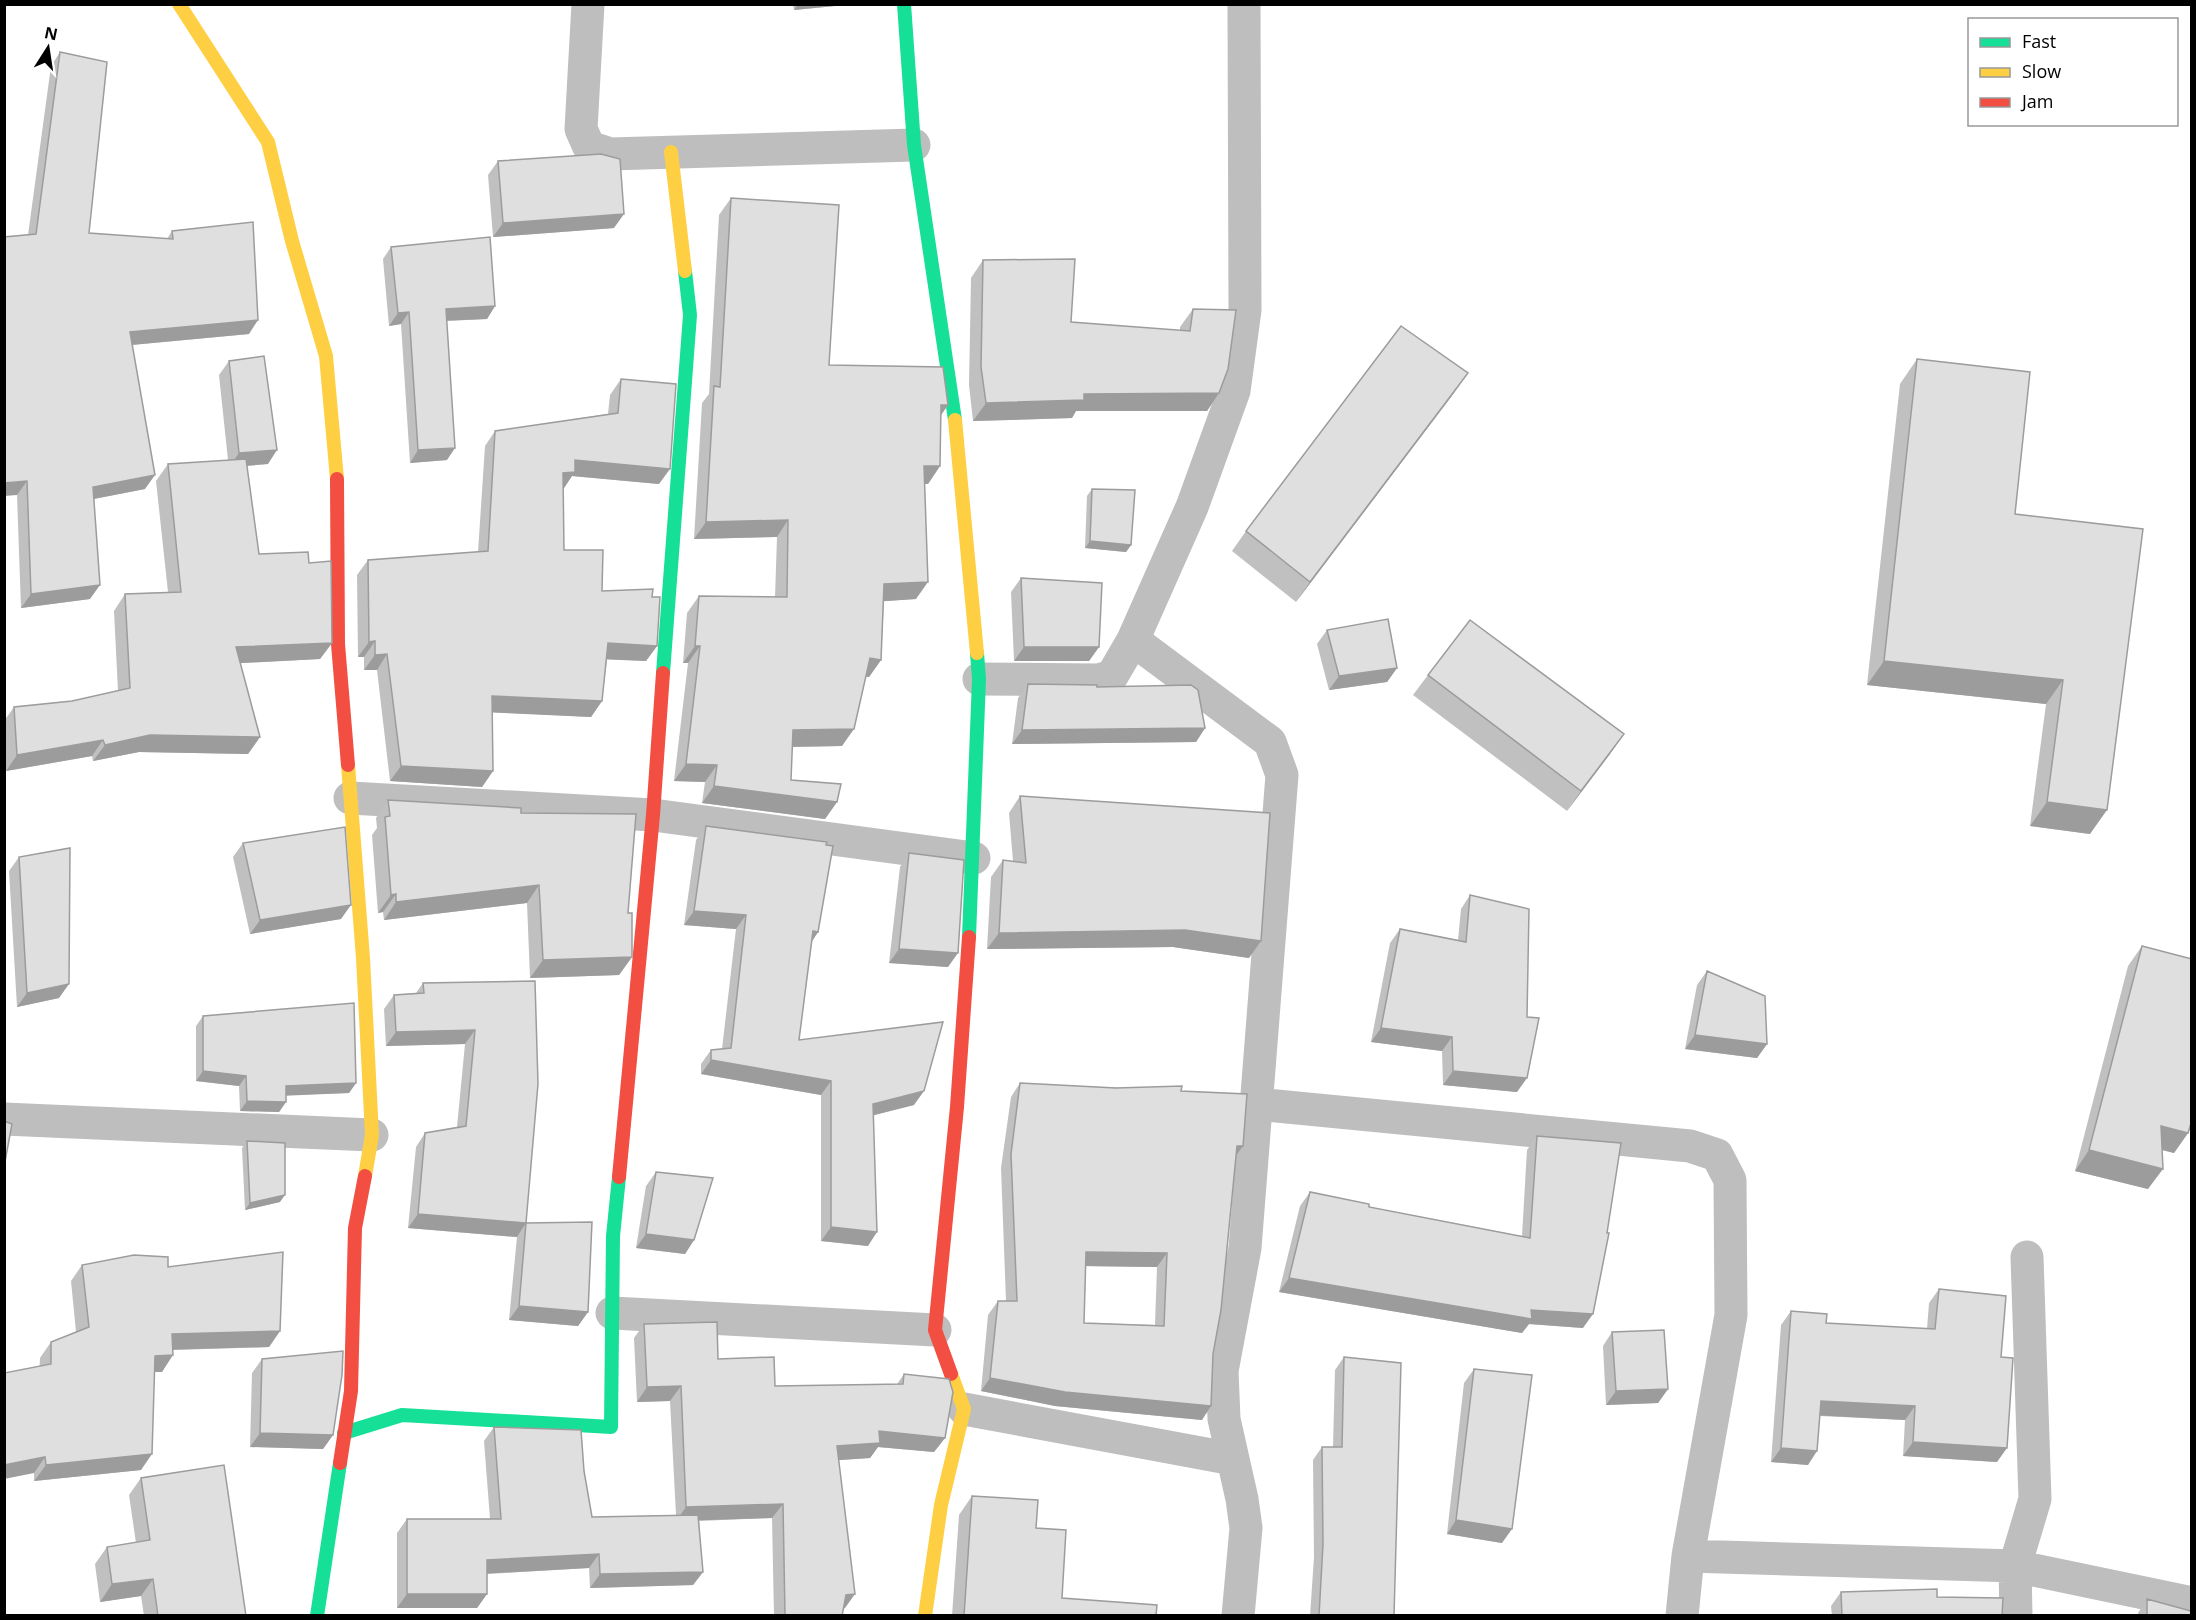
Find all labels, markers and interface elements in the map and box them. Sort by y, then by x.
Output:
north arrow [18,18,78,78]
legend [1968,18,2178,126]
text: N [42,21,60,45]
text: Fast [2022,29,2056,53]
text: Slow [2022,59,2061,83]
text: Jam [2020,89,2054,113]

